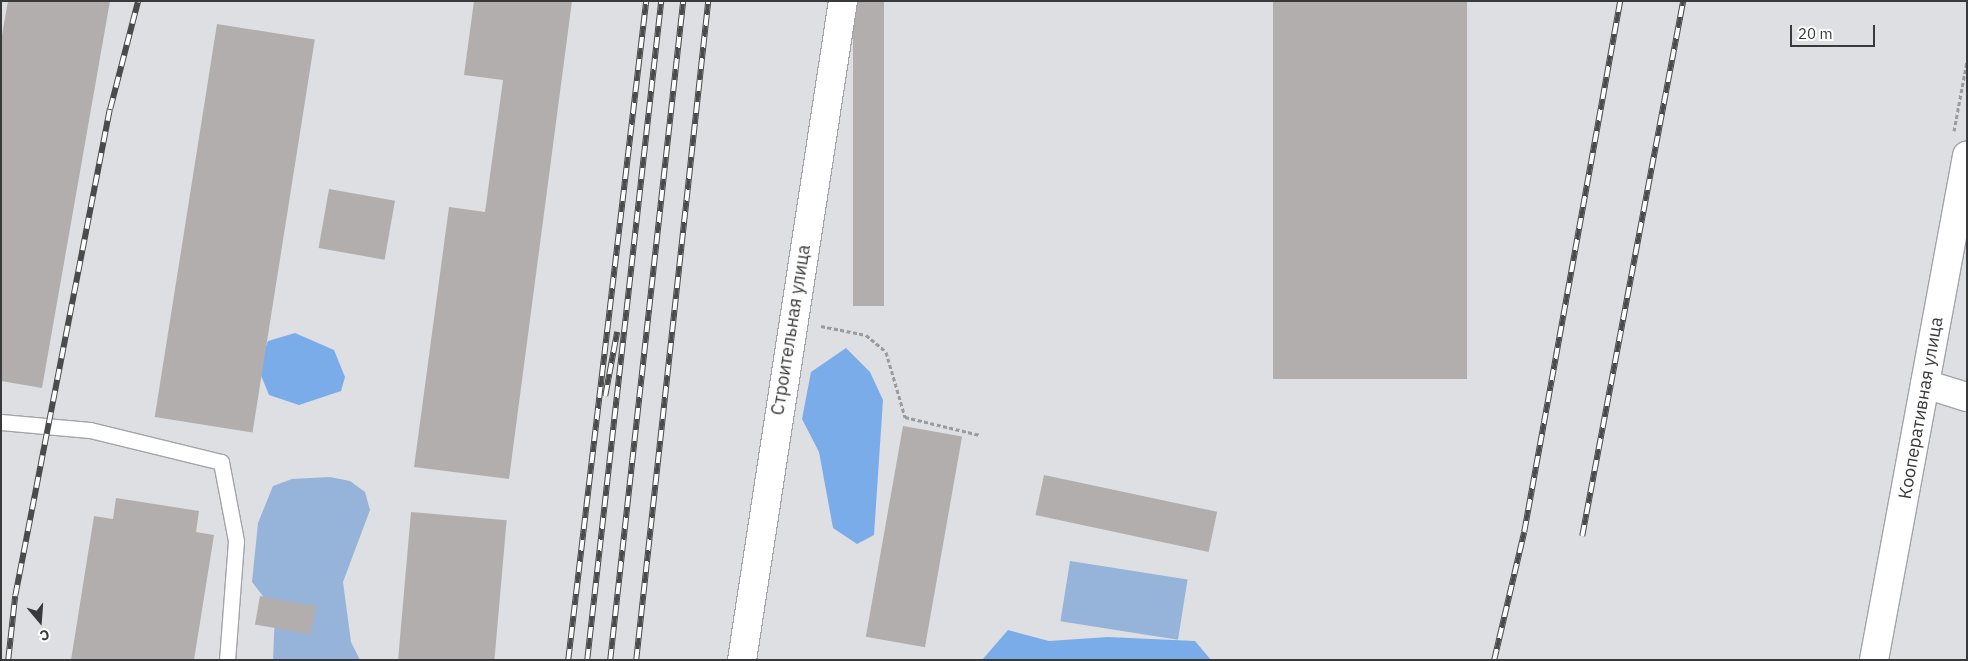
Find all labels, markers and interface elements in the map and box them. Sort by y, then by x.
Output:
scale bar [1793,15,1878,47]
text: 20 m [1798,24,1833,43]
street label: Строительная улица [767,243,815,417]
street label: Кооперативная улица [1894,315,1948,501]
north arrow [15,596,65,646]
text: С [38,625,52,645]

